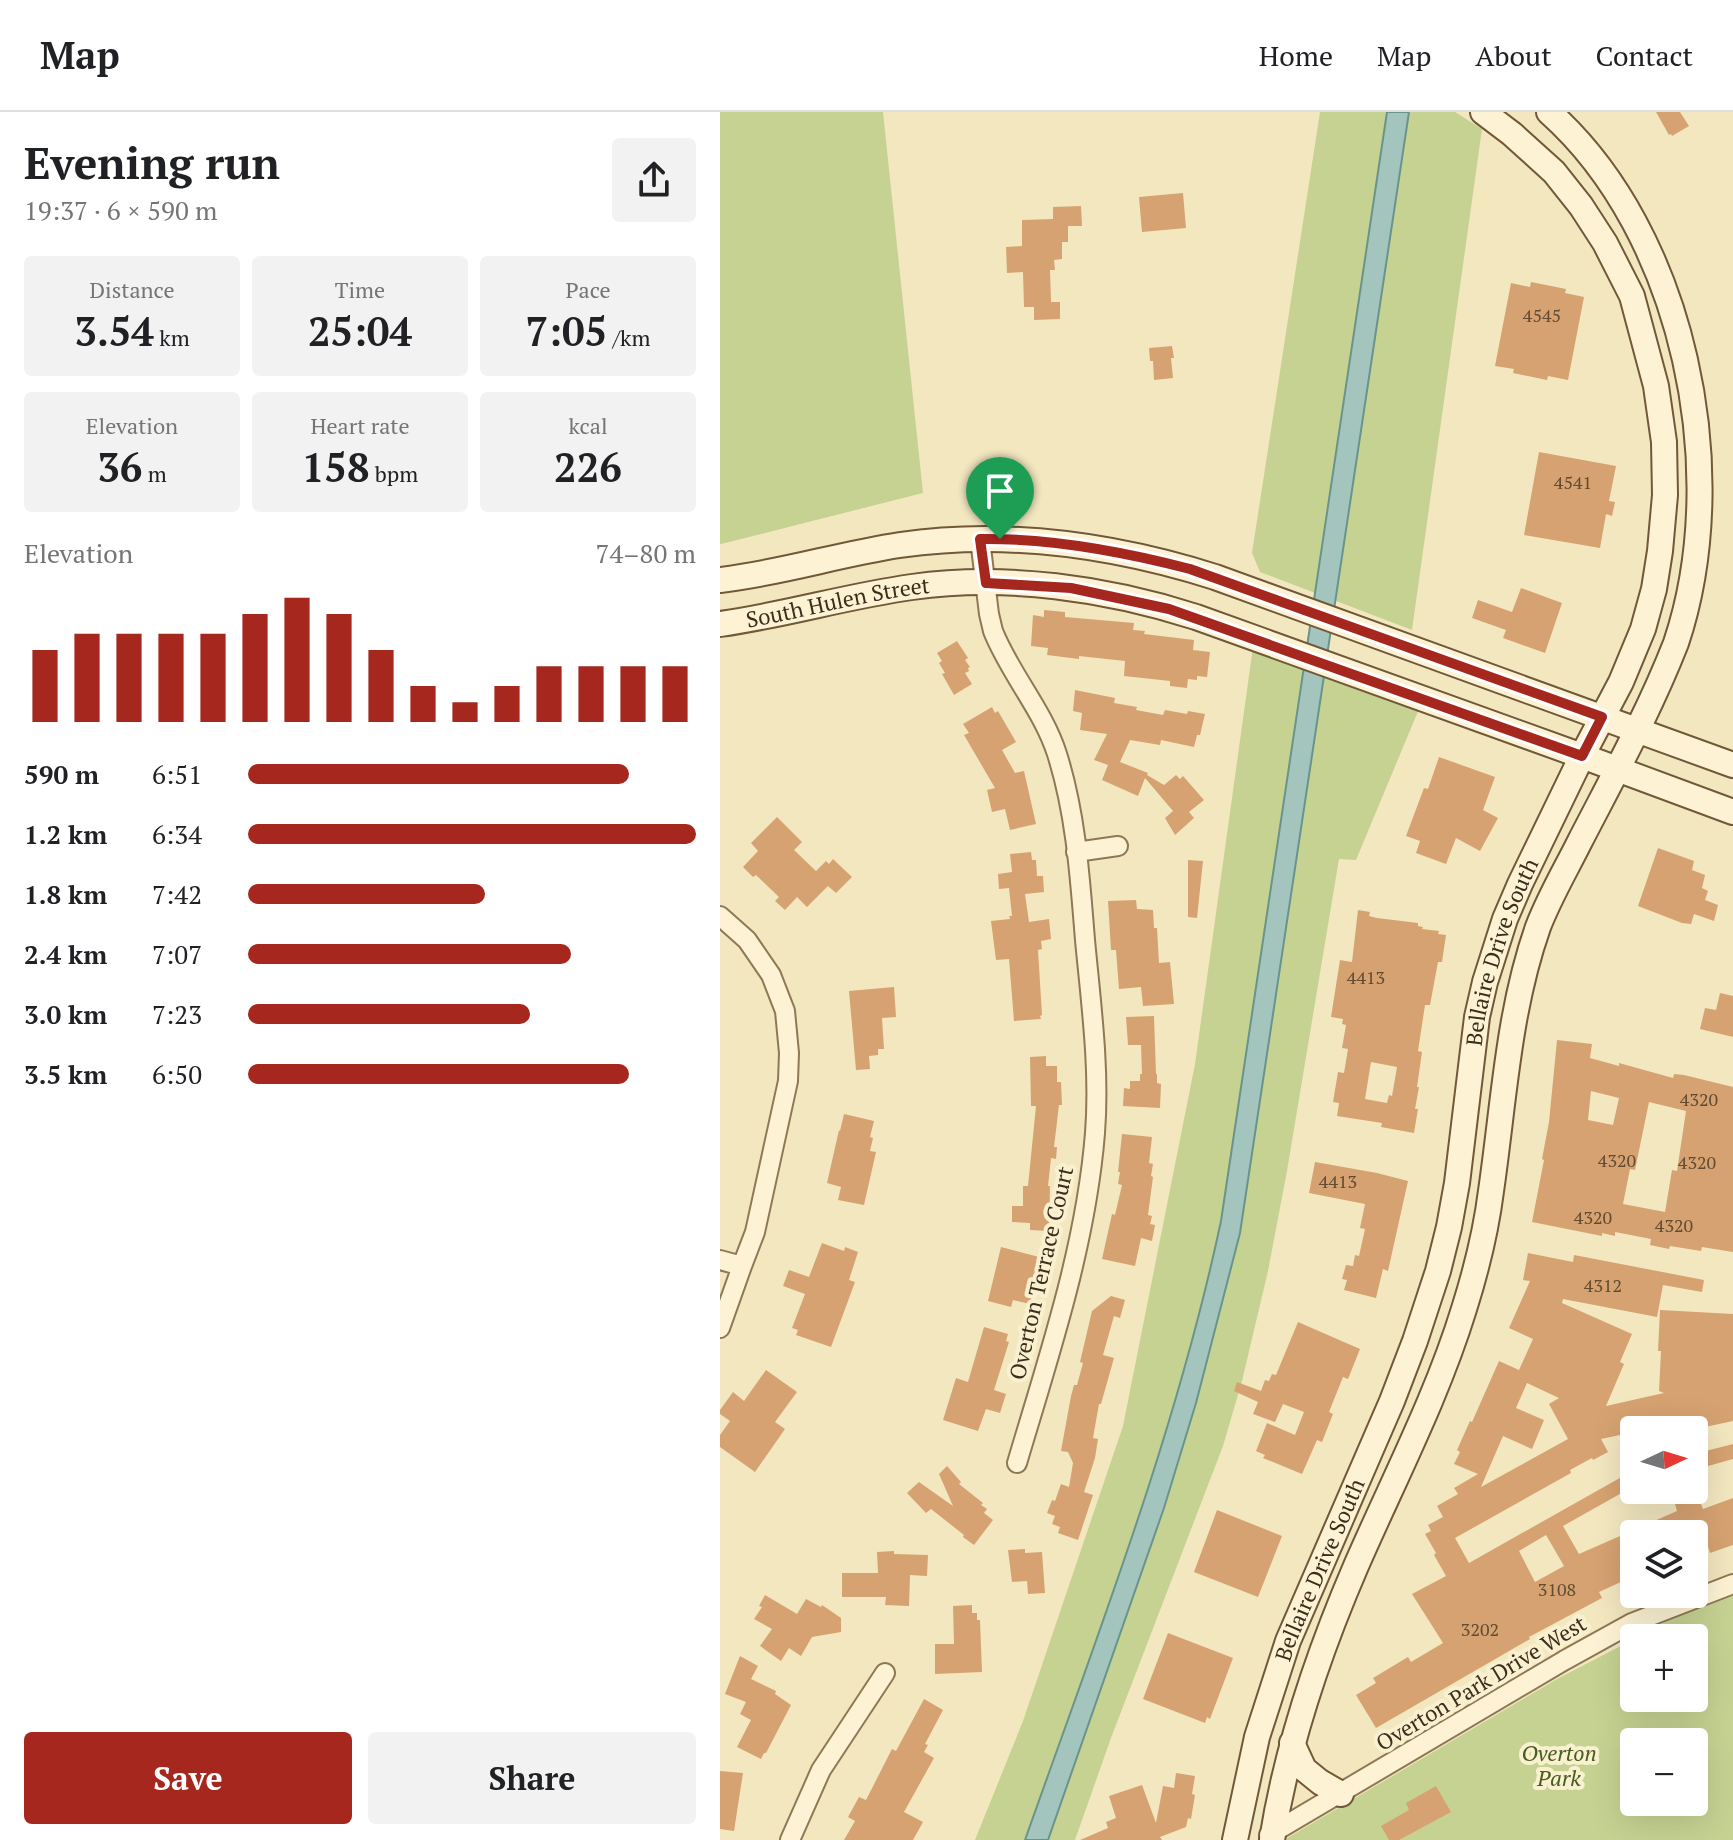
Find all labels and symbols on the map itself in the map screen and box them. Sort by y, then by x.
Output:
house number: 4545 [1523,303,1561,327]
pin [966,457,1034,539]
house number: 4541 [1554,470,1592,494]
street label: South Hulen Street [744,570,931,634]
street label: Bellaire Drive South [1459,853,1544,1047]
house number: 4413 [1347,965,1385,989]
house number: 4320 [1680,1087,1718,1111]
house number: 4320 [1598,1148,1636,1172]
house number: 4320 [1678,1150,1716,1174]
street label: Overton Terrace Court [1002,1163,1079,1382]
house number: 4413 [1319,1169,1357,1193]
house number: 4320 [1574,1205,1612,1229]
house number: 4320 [1655,1213,1693,1237]
house number: 4312 [1584,1273,1622,1297]
north arrow [1620,1416,1708,1504]
street label: Bellaire Drive South [1268,1474,1371,1665]
house number: 3108 [1538,1577,1576,1601]
street label: Overton Park Drive West [1370,1608,1591,1757]
house number: 3202 [1461,1617,1499,1641]
park label: Overton Park [1521,1738,1597,1792]

